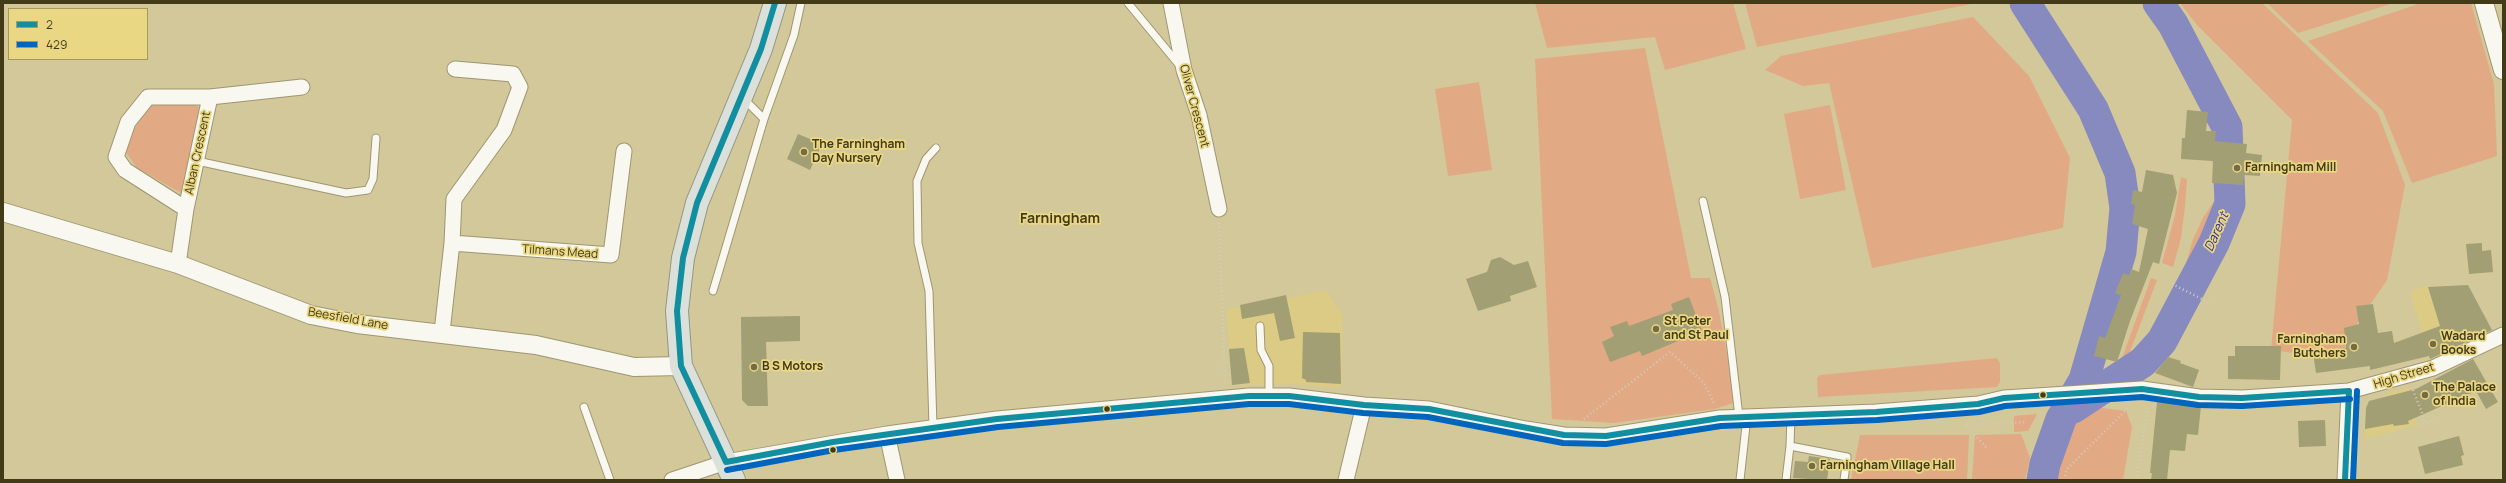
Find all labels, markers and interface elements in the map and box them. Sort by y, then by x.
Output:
legend [8,8,148,60]
text: 2 [46,16,53,33]
text: 429 [46,36,67,53]
street label: Oliver Crescent [1176,63,1212,149]
street label: Alban Crescent [182,110,214,196]
place label: The Farningham Day Nursery [812,138,905,166]
marker: The Farningham Day Nursery [799,147,809,157]
place label: Farningham Mill [2245,161,2336,175]
marker: Farningham Mill [2232,163,2242,173]
water label: Darent [2202,210,2232,254]
district label: Farningham [1020,211,1100,227]
street label: Tilmans Mead [521,242,599,262]
street label: Beesfield Lane [307,305,389,333]
place label: St Peter and St Paul [1664,315,1729,343]
marker: St Peter and St Paul [1651,324,1661,334]
place label: Wadard Books [2441,330,2485,358]
place label: Farningham Butchers [2277,333,2346,361]
marker: Wadard Books [2428,339,2438,349]
marker: Farningham Butchers [2349,342,2359,352]
place label: B S Motors [762,360,823,374]
street label: High Street [2372,360,2436,392]
marker: B S Motors [749,362,759,372]
place label: The Palace of India [2433,381,2496,409]
unlabelled marker [2038,390,2048,400]
marker: The Palace of India [2420,390,2430,400]
unlabelled marker [1102,404,1112,414]
unlabelled marker [828,445,838,455]
place label: Farningham Village Hall [1820,459,1955,473]
marker: Farningham Village Hall [1807,461,1817,471]

